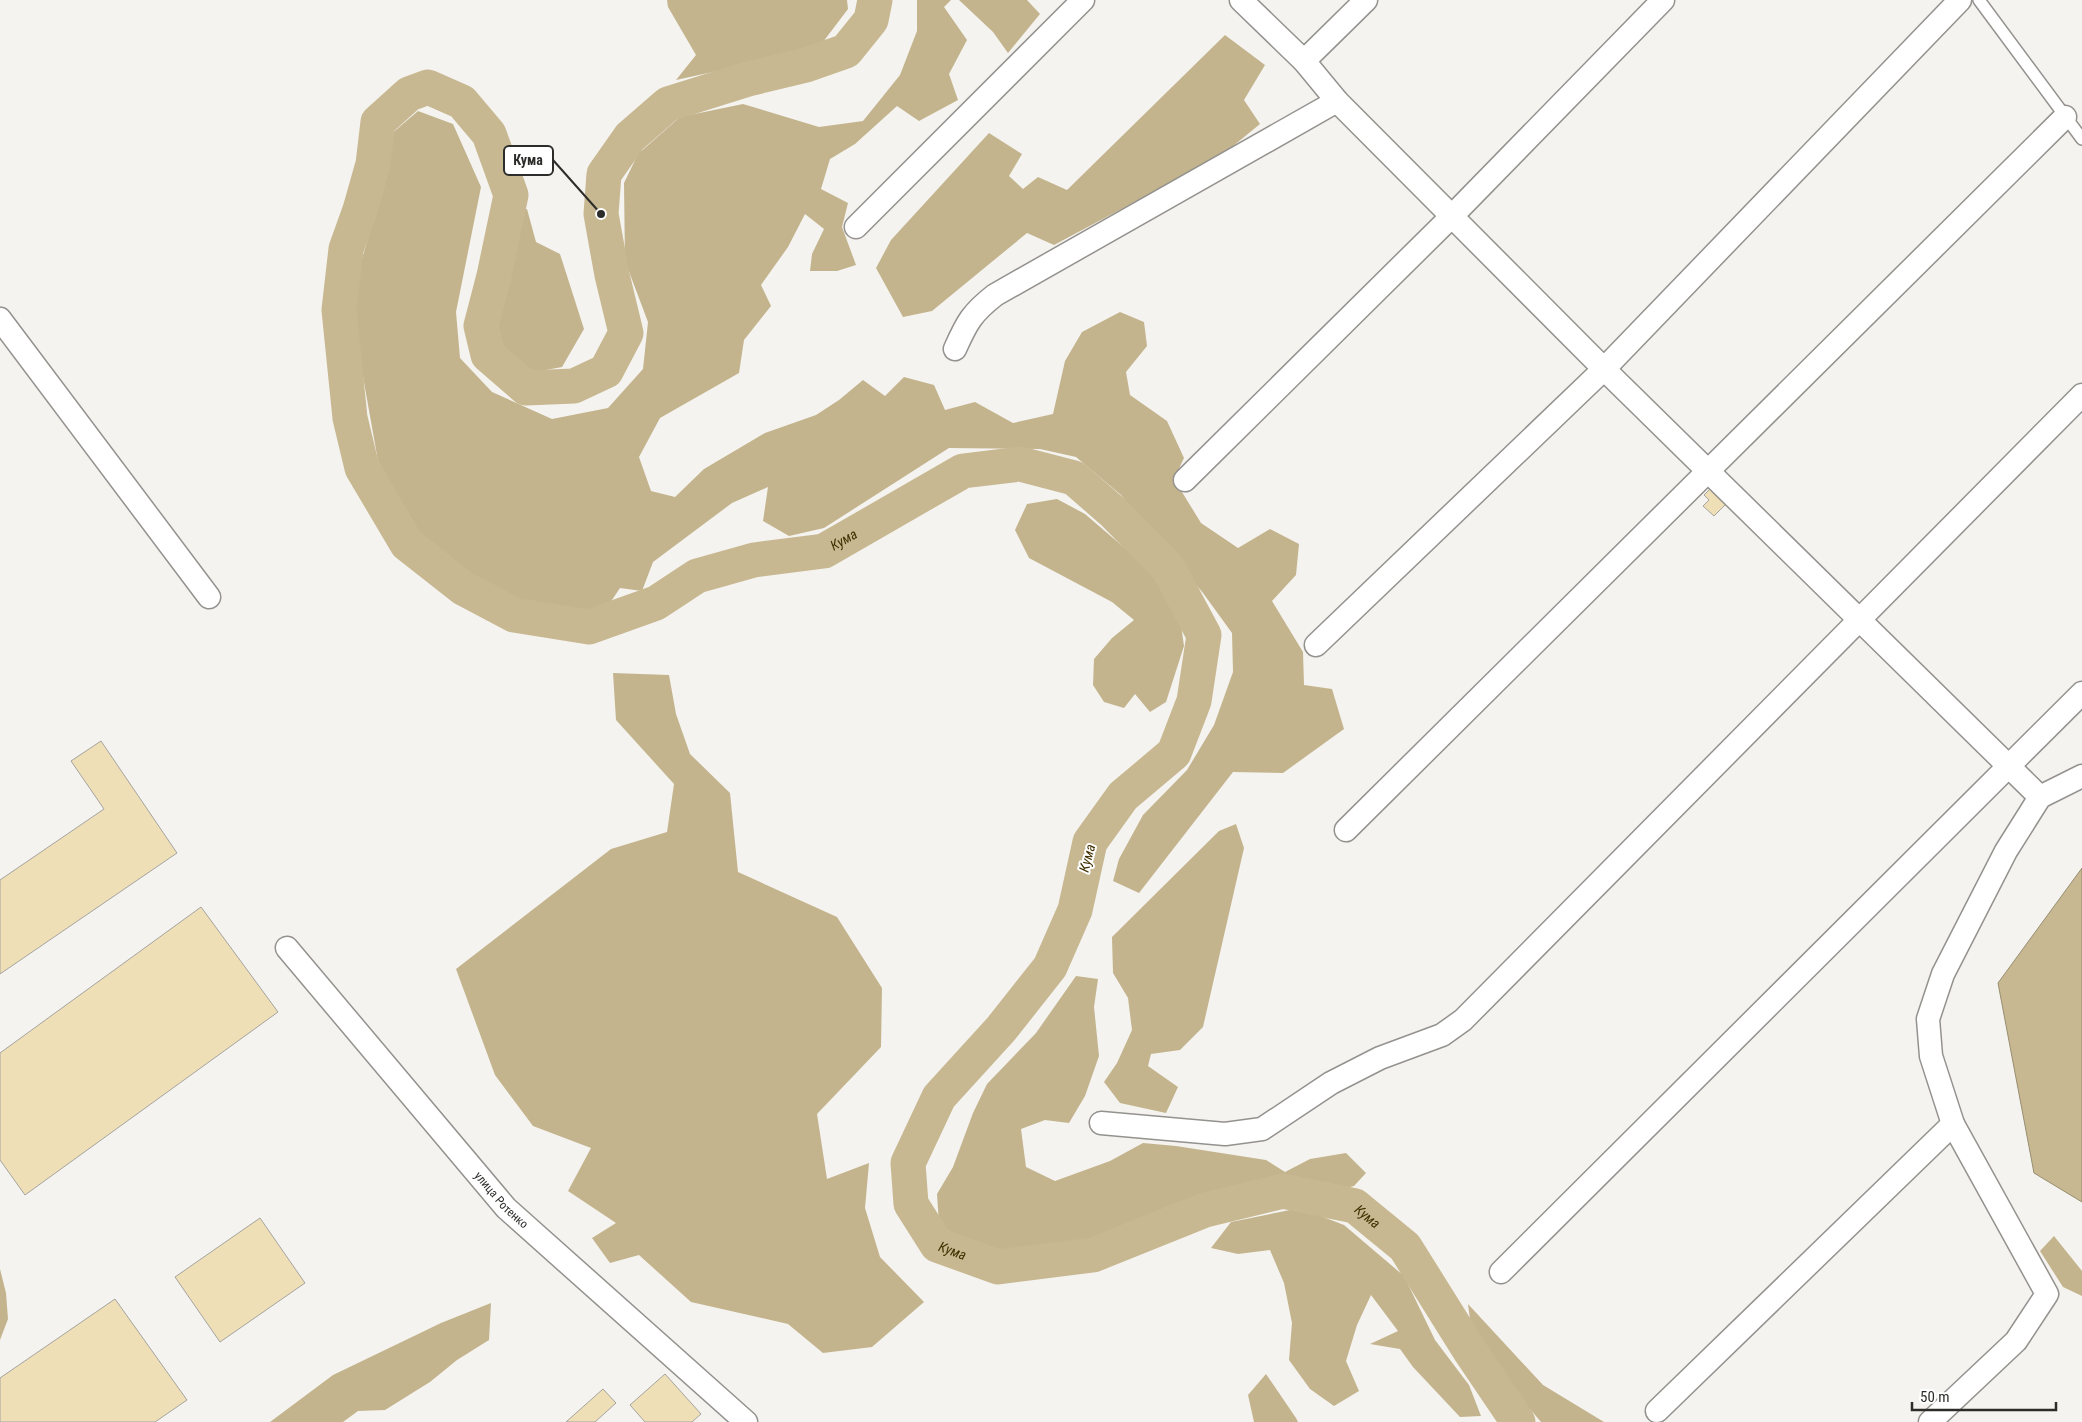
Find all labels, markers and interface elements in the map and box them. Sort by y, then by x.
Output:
callout: Кума [504,146,553,175]
text: Кума [513,152,543,168]
water label: Кума [827,526,860,554]
water label: Кума [1076,842,1098,874]
street label: улица Ротенко [472,1169,531,1231]
water label: Кума [1352,1201,1384,1232]
water label: Кума [936,1238,969,1263]
scale bar [1912,1380,2056,1412]
text: 50 m [1920,1388,1950,1406]

